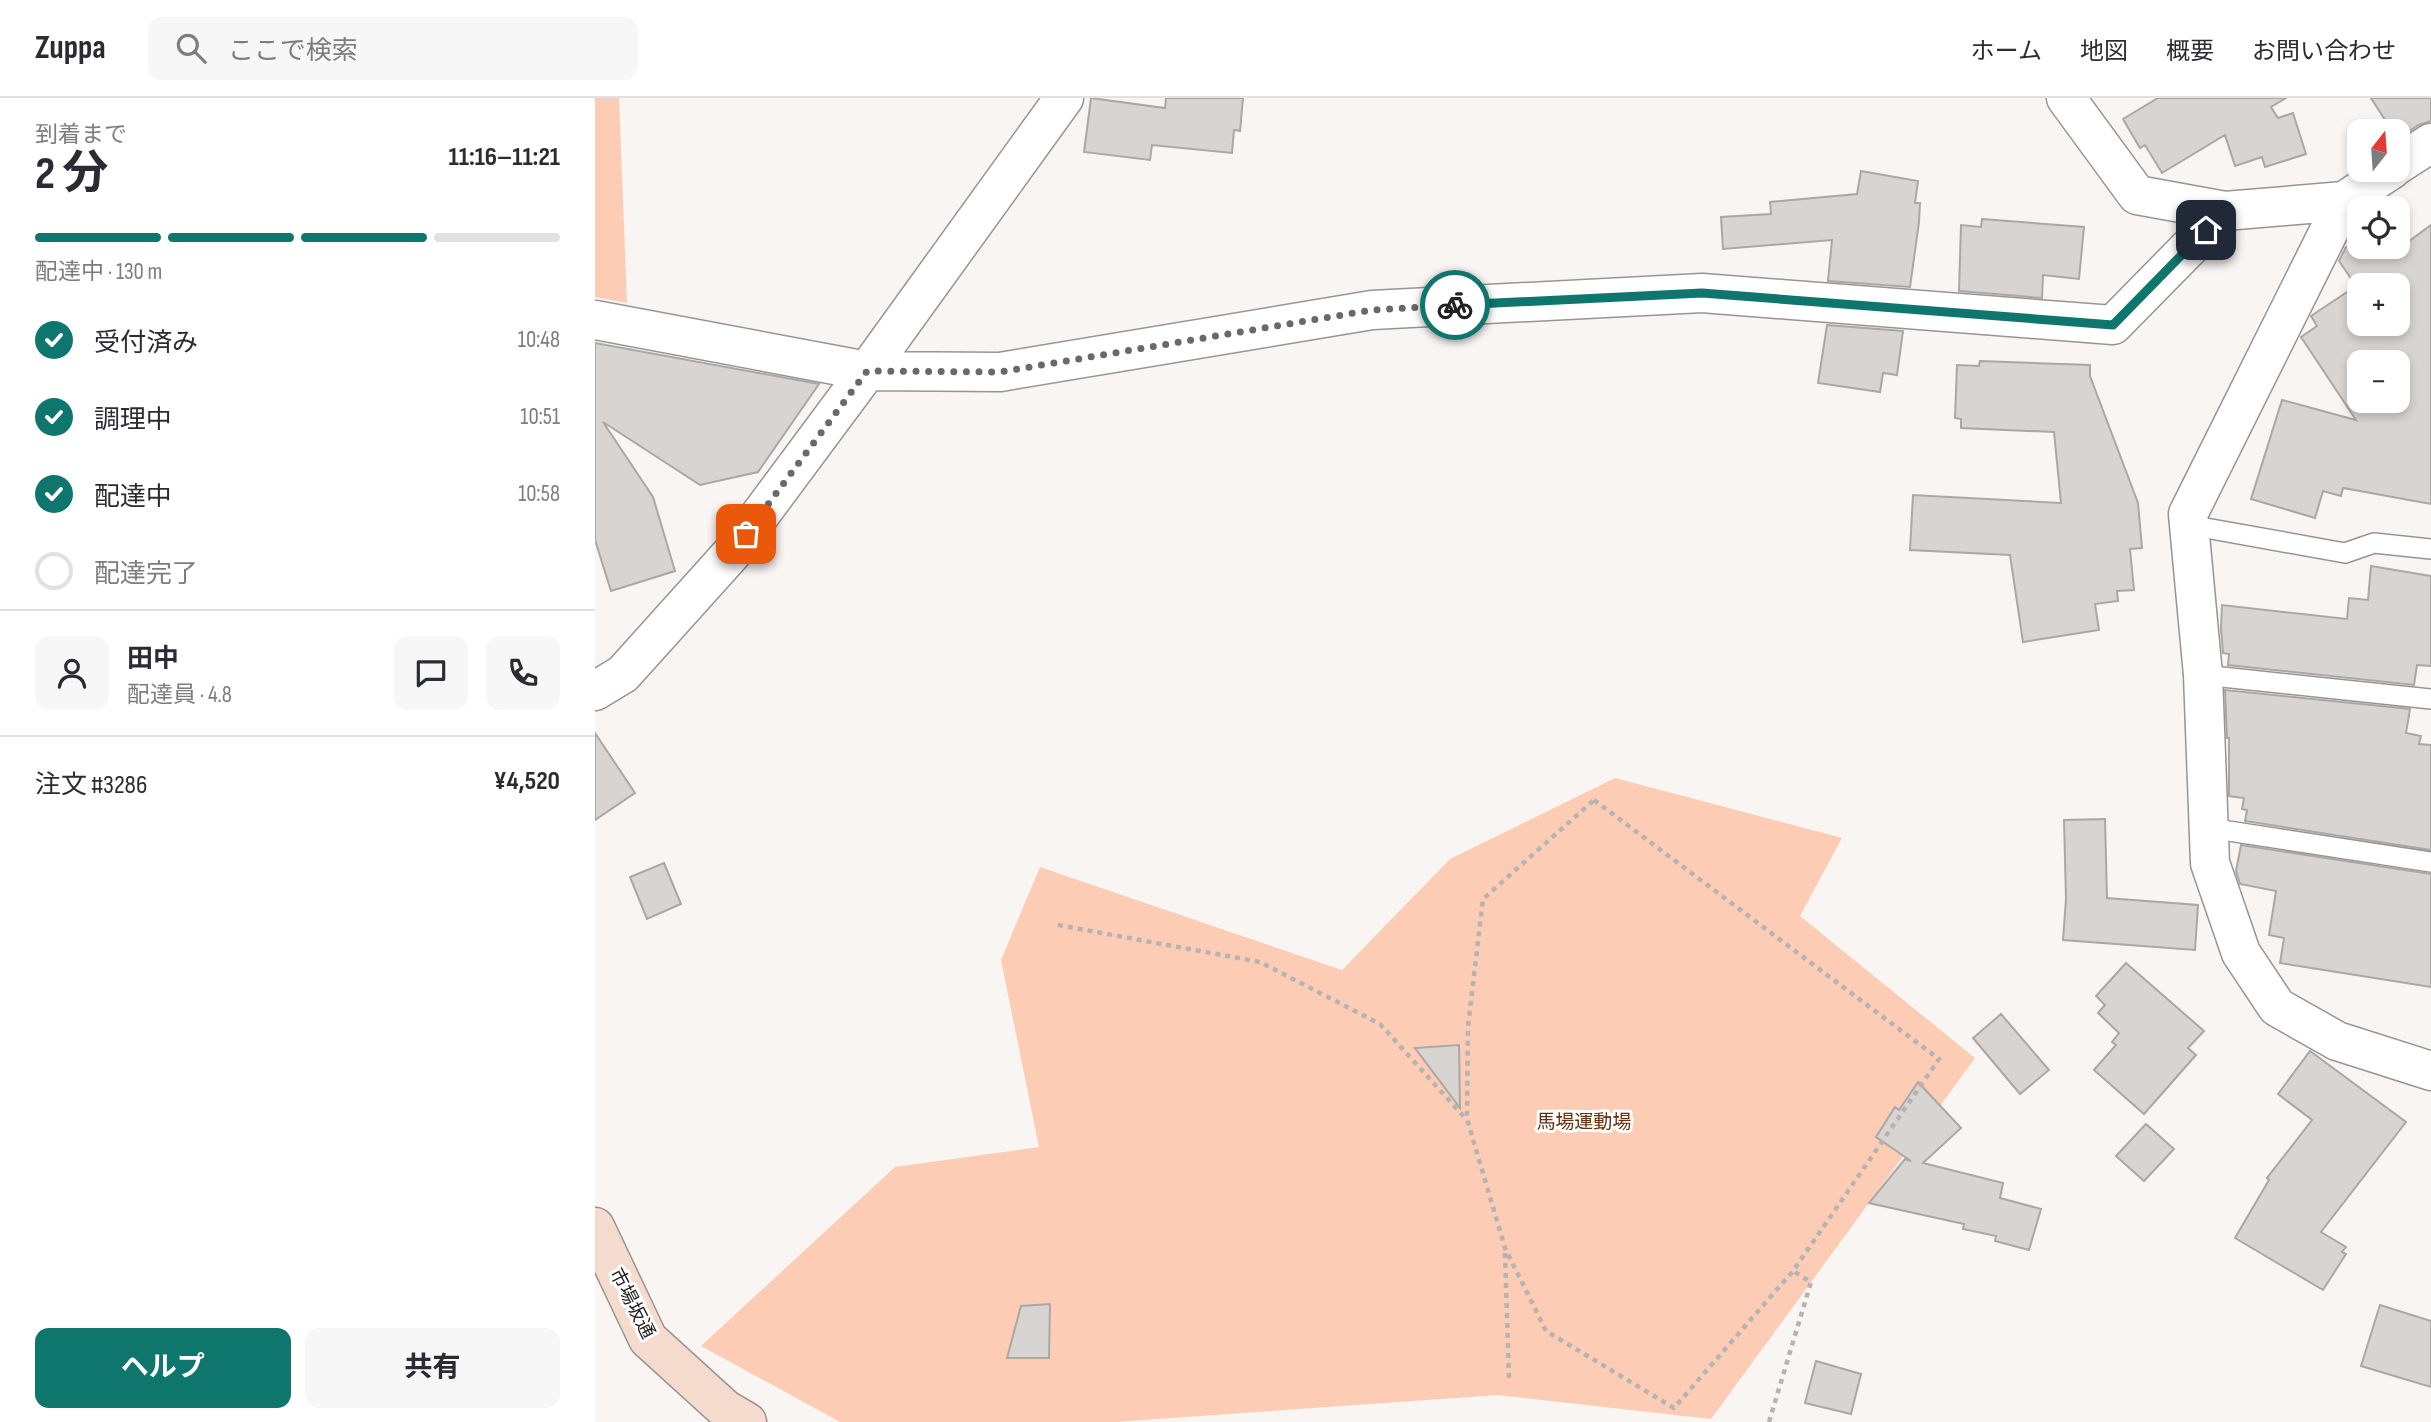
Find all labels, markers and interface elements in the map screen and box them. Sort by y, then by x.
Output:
search box [148,17,638,80]
text: Zuppa [35,28,106,68]
icon: search [172,29,210,67]
text: ここで検索 [228,36,358,67]
text: ホーム [1971,37,2042,66]
text: 地図 [2080,37,2128,66]
text: 概要 [2166,37,2214,66]
text: お問い合わせ [2252,37,2396,66]
north arrow [2347,119,2410,182]
map controls [2347,119,2410,413]
text: 到着まで [35,121,127,149]
text: 11:16–11:21 [449,142,560,173]
text: 2 分 [35,147,108,202]
button: locate [2347,196,2410,259]
pin [2176,200,2236,260]
icon: home [2187,211,2225,249]
text: 配達中 · 130 m [35,258,162,286]
courier [1420,270,1490,340]
button: + [2347,273,2410,336]
icon: bike [1436,286,1474,324]
icon: check [35,321,73,359]
text: 10:48 [518,326,560,354]
text: 受付済み [94,328,198,359]
button: − [2347,350,2410,413]
icon: check [35,398,73,436]
text: 10:51 [520,403,560,431]
text: 調理中 [94,405,172,436]
icon: check [35,475,73,513]
text: 10:58 [518,480,560,508]
text: 配達中 [94,482,172,513]
pin [716,504,776,564]
icon: bag [727,515,765,553]
text: 配達完了 [94,559,198,590]
button: person [35,636,109,710]
button: chat [394,636,468,710]
button: phone [486,636,560,710]
text: 田中 [127,644,179,675]
text: 配達員 · 4.8 [127,681,232,709]
text: ¥4,520 [494,766,560,797]
text: 注文 #3286 [35,770,147,801]
park label: 馬場運動場 [1536,1111,1632,1134]
street label: 市場坂通 [604,1265,659,1343]
button: ヘルプ [35,1328,291,1408]
button: 共有 [305,1328,560,1408]

